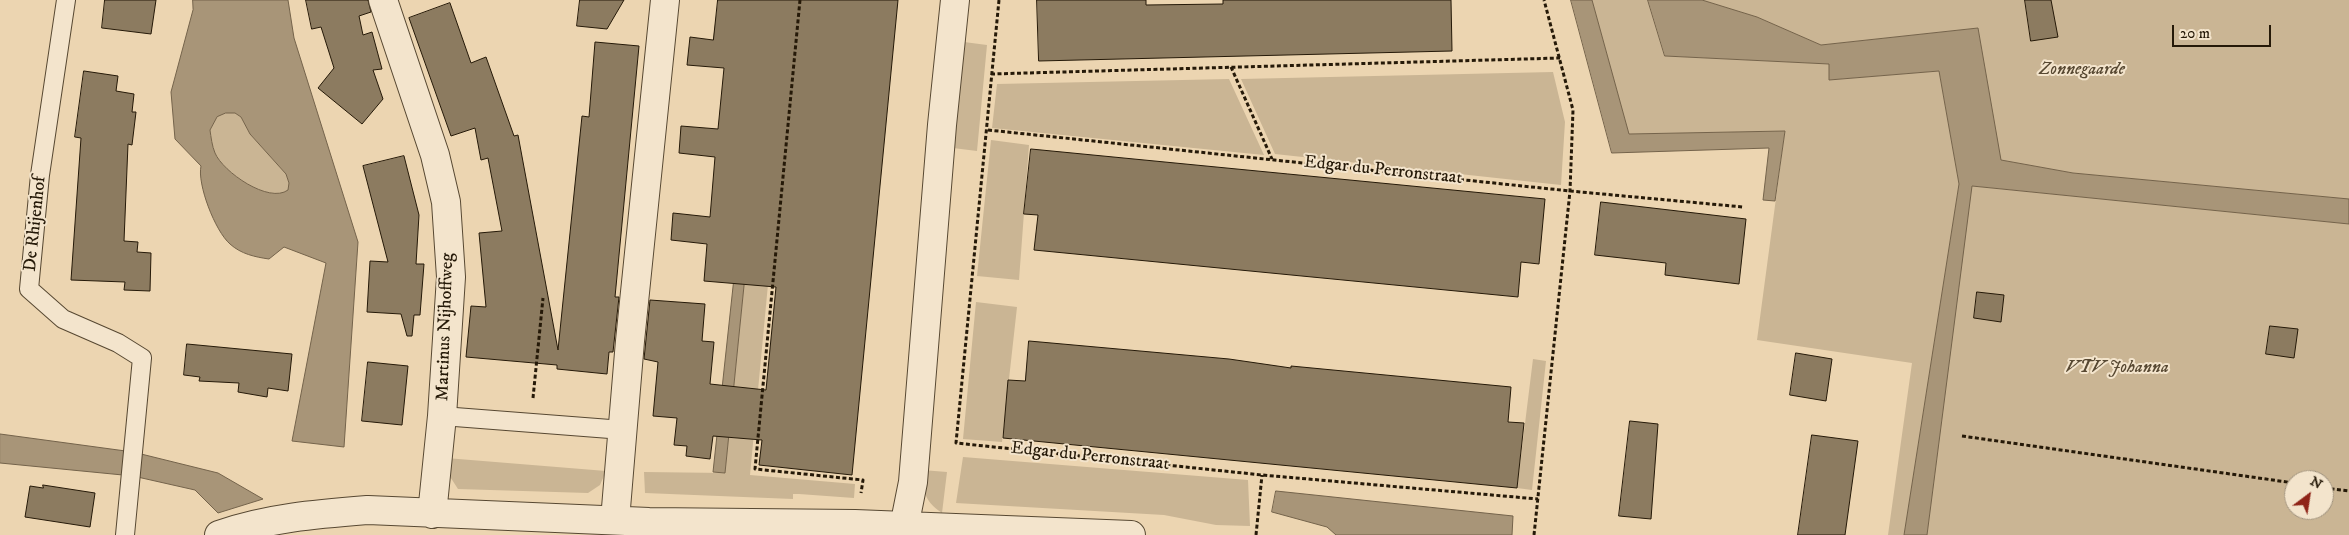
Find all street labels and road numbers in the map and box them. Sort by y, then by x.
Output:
street label: Edgar du Perronstraat [1303,152,1463,190]
street label: De Rhijenhof [20,175,52,273]
street label: Martinus Nijhoffweg [433,253,459,401]
street label: Edgar du Perronstraat [1010,438,1170,476]

